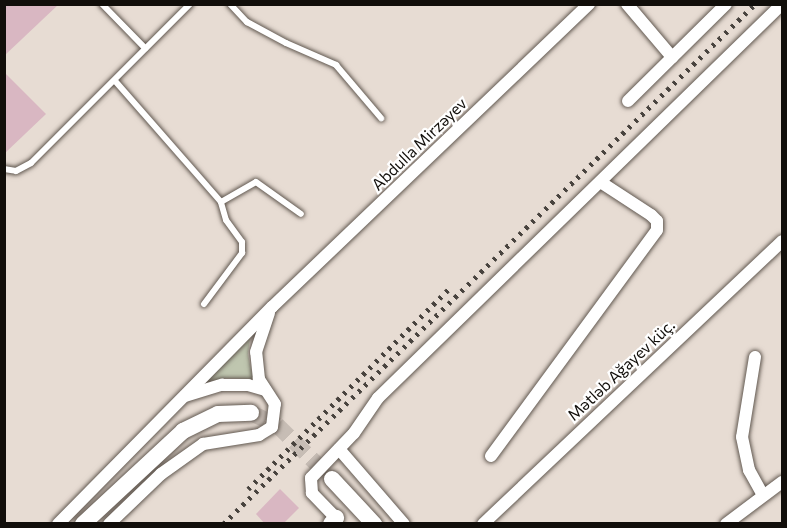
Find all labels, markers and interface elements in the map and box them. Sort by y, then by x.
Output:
street label: Abdulla Mirzəyev [368,94,470,194]
street label: Mətləb Ağayev küç. [564,315,678,425]

